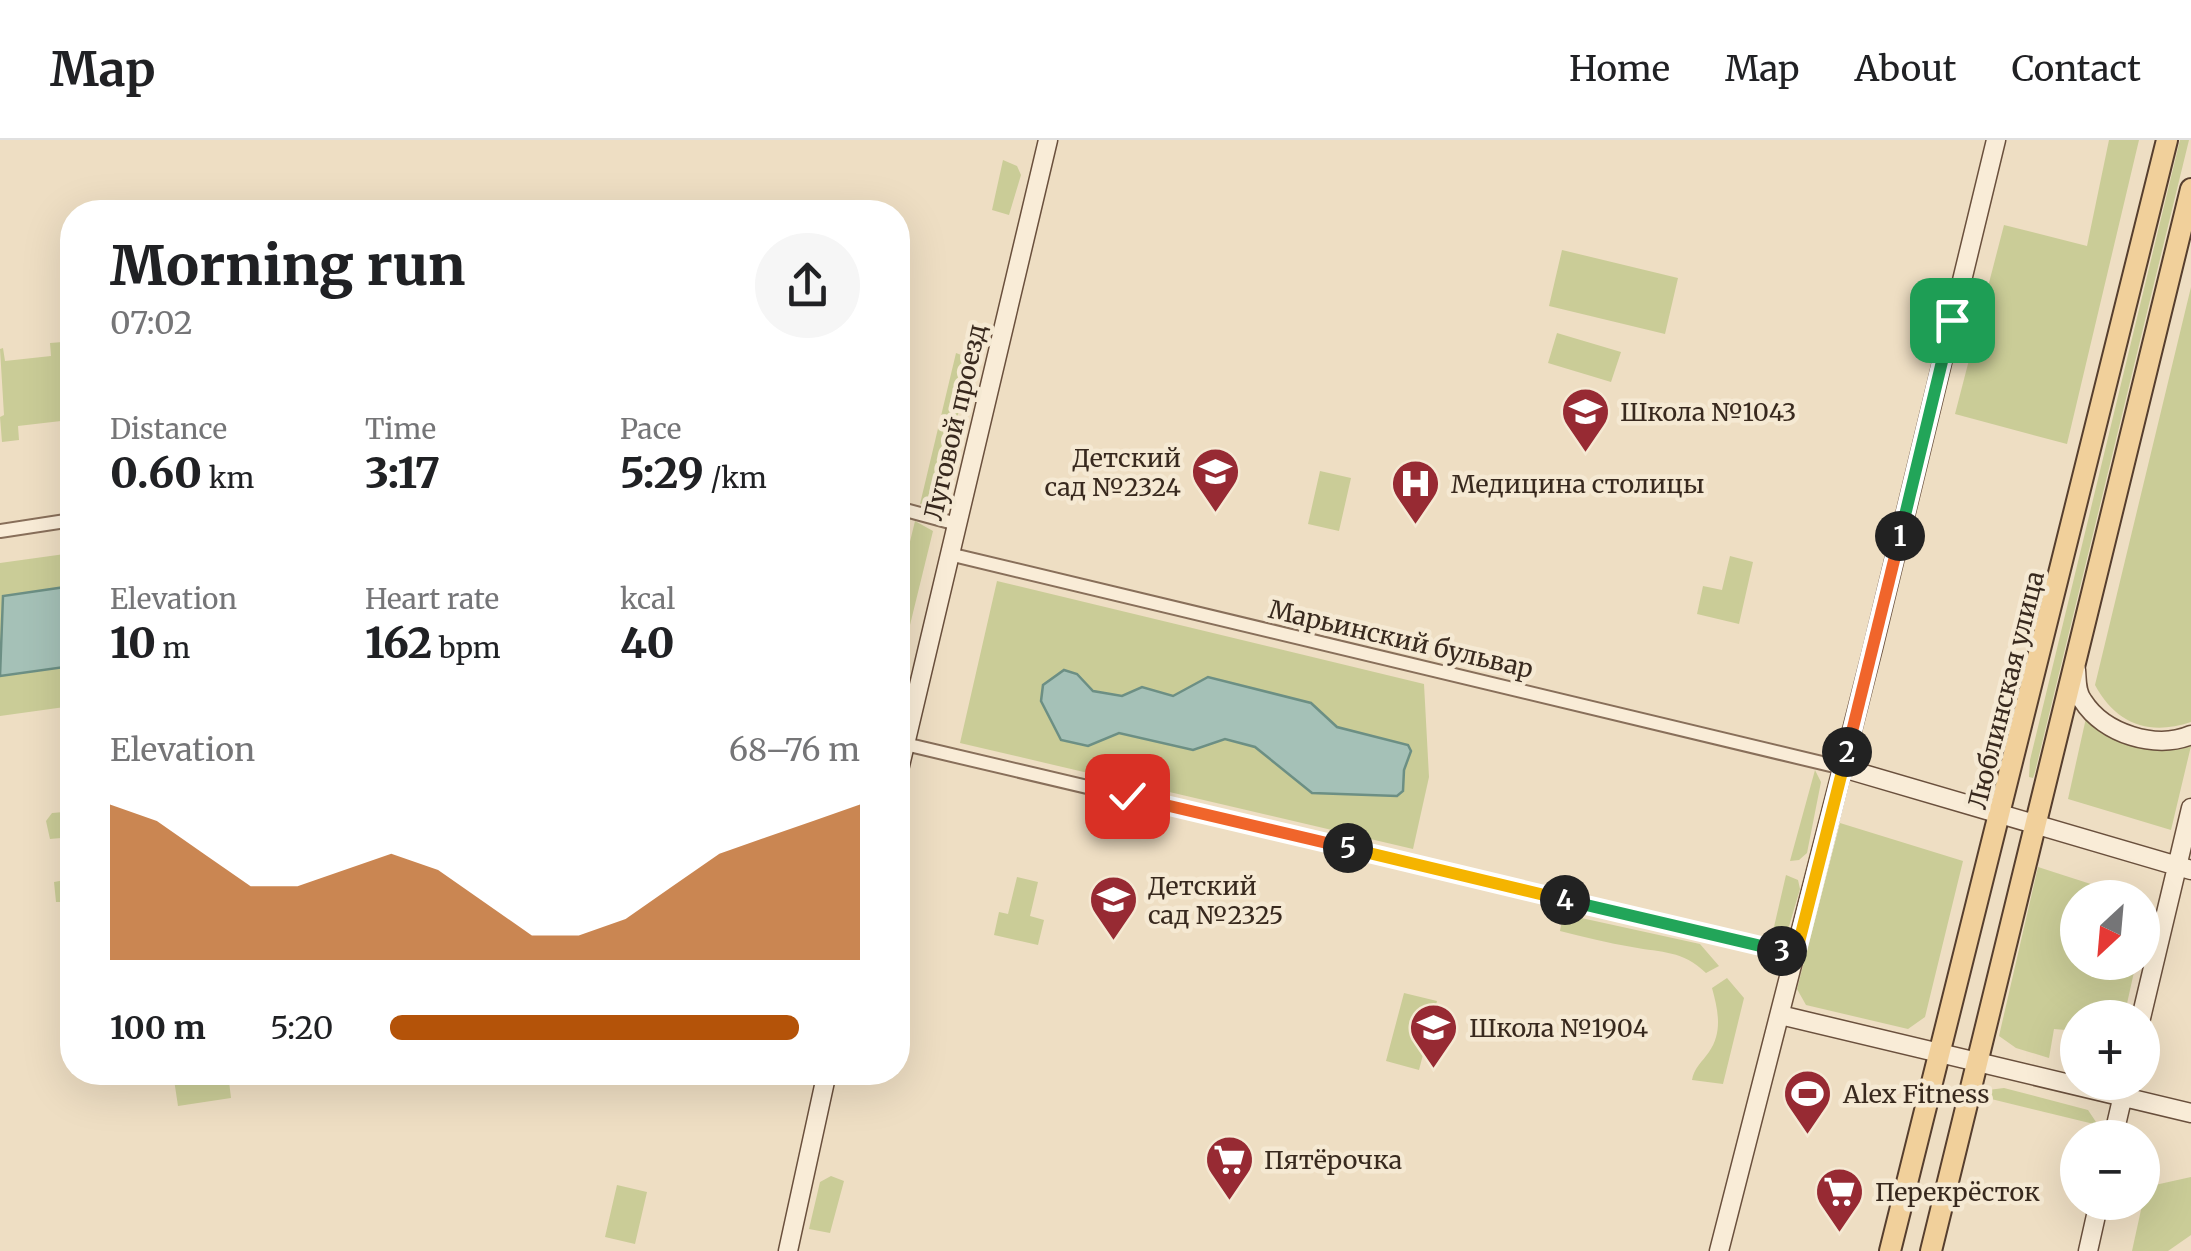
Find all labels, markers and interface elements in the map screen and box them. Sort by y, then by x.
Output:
text: Map [50,39,155,99]
text: Home [1569,47,1670,91]
text: Map [1725,47,1800,91]
text: About [1855,47,1956,91]
text: Contact [2011,47,2141,91]
text: Morning run [110,231,465,300]
button: share [755,233,860,338]
pin [1910,278,1995,363]
icon: arrive [1925,293,1980,348]
text: 07:02 [110,303,193,343]
street label: Луговой проезд [917,321,993,523]
school or university icon: Школа №1043 [1559,386,1611,454]
place label: Школа №1043 [1620,396,1796,428]
text: Distance [110,411,227,447]
text: Time [365,411,436,447]
text: Pace [620,411,681,447]
place label: Детский сад №2324 [1045,442,1181,503]
school or university icon: Детский сад №2324 [1190,446,1242,514]
text: 0.60 [110,447,202,499]
text: 3:17 [365,447,440,499]
text: 5:29 [620,447,704,499]
hospital icon: Медицина столицы [1390,458,1442,526]
text: km [202,460,254,496]
text: /km [704,460,767,496]
place label: Медицина столицы [1451,468,1705,500]
pin: 1 [1875,511,1925,561]
text: 1 [1894,518,1906,554]
street label: Люблинская улица [1961,568,2051,812]
text: Elevation [110,581,237,617]
text: Heart rate [365,581,499,617]
text: kcal [620,581,675,617]
street label: Марьинский бульвар [1266,593,1536,685]
text: 10 [110,617,156,669]
text: 162 [365,617,432,669]
text: 40 [620,617,675,669]
text: m [156,630,190,666]
text: bpm [432,630,501,666]
pin: 2 [1822,727,1872,777]
text: Elevation [110,730,255,770]
text: 68–76 m [729,730,860,770]
text: 2 [1839,734,1855,770]
pin [1085,754,1170,839]
icon: check [1100,769,1155,824]
pin: 5 [1323,823,1373,873]
text: 5 [1340,830,1356,866]
place label: Детский сад №2325 [1148,870,1283,931]
school or university icon: Детский сад №2325 [1087,874,1139,942]
pin: 4 [1540,875,1590,925]
north arrow [2060,880,2160,980]
map controls [2060,880,2160,1220]
text: 4 [1556,882,1574,918]
pin: 3 [1757,926,1807,976]
text: 3 [1774,933,1790,969]
button: + [2060,1000,2160,1100]
school or university icon: Школа №1904 [1408,1002,1460,1070]
text: 100 m [110,1008,206,1048]
text: 5:20 [270,1008,333,1048]
place label: Школа №1904 [1469,1012,1648,1044]
sports icon: Alex Fitness [1782,1068,1834,1136]
place label: Alex Fitness [1842,1078,1990,1110]
button: − [2060,1120,2160,1220]
supermarket icon: Пятёрочка [1203,1134,1255,1202]
place label: Пятёрочка [1264,1144,1402,1176]
supermarket icon: Перекрёсток [1814,1166,1866,1234]
place label: Перекрёсток [1875,1176,2040,1208]

